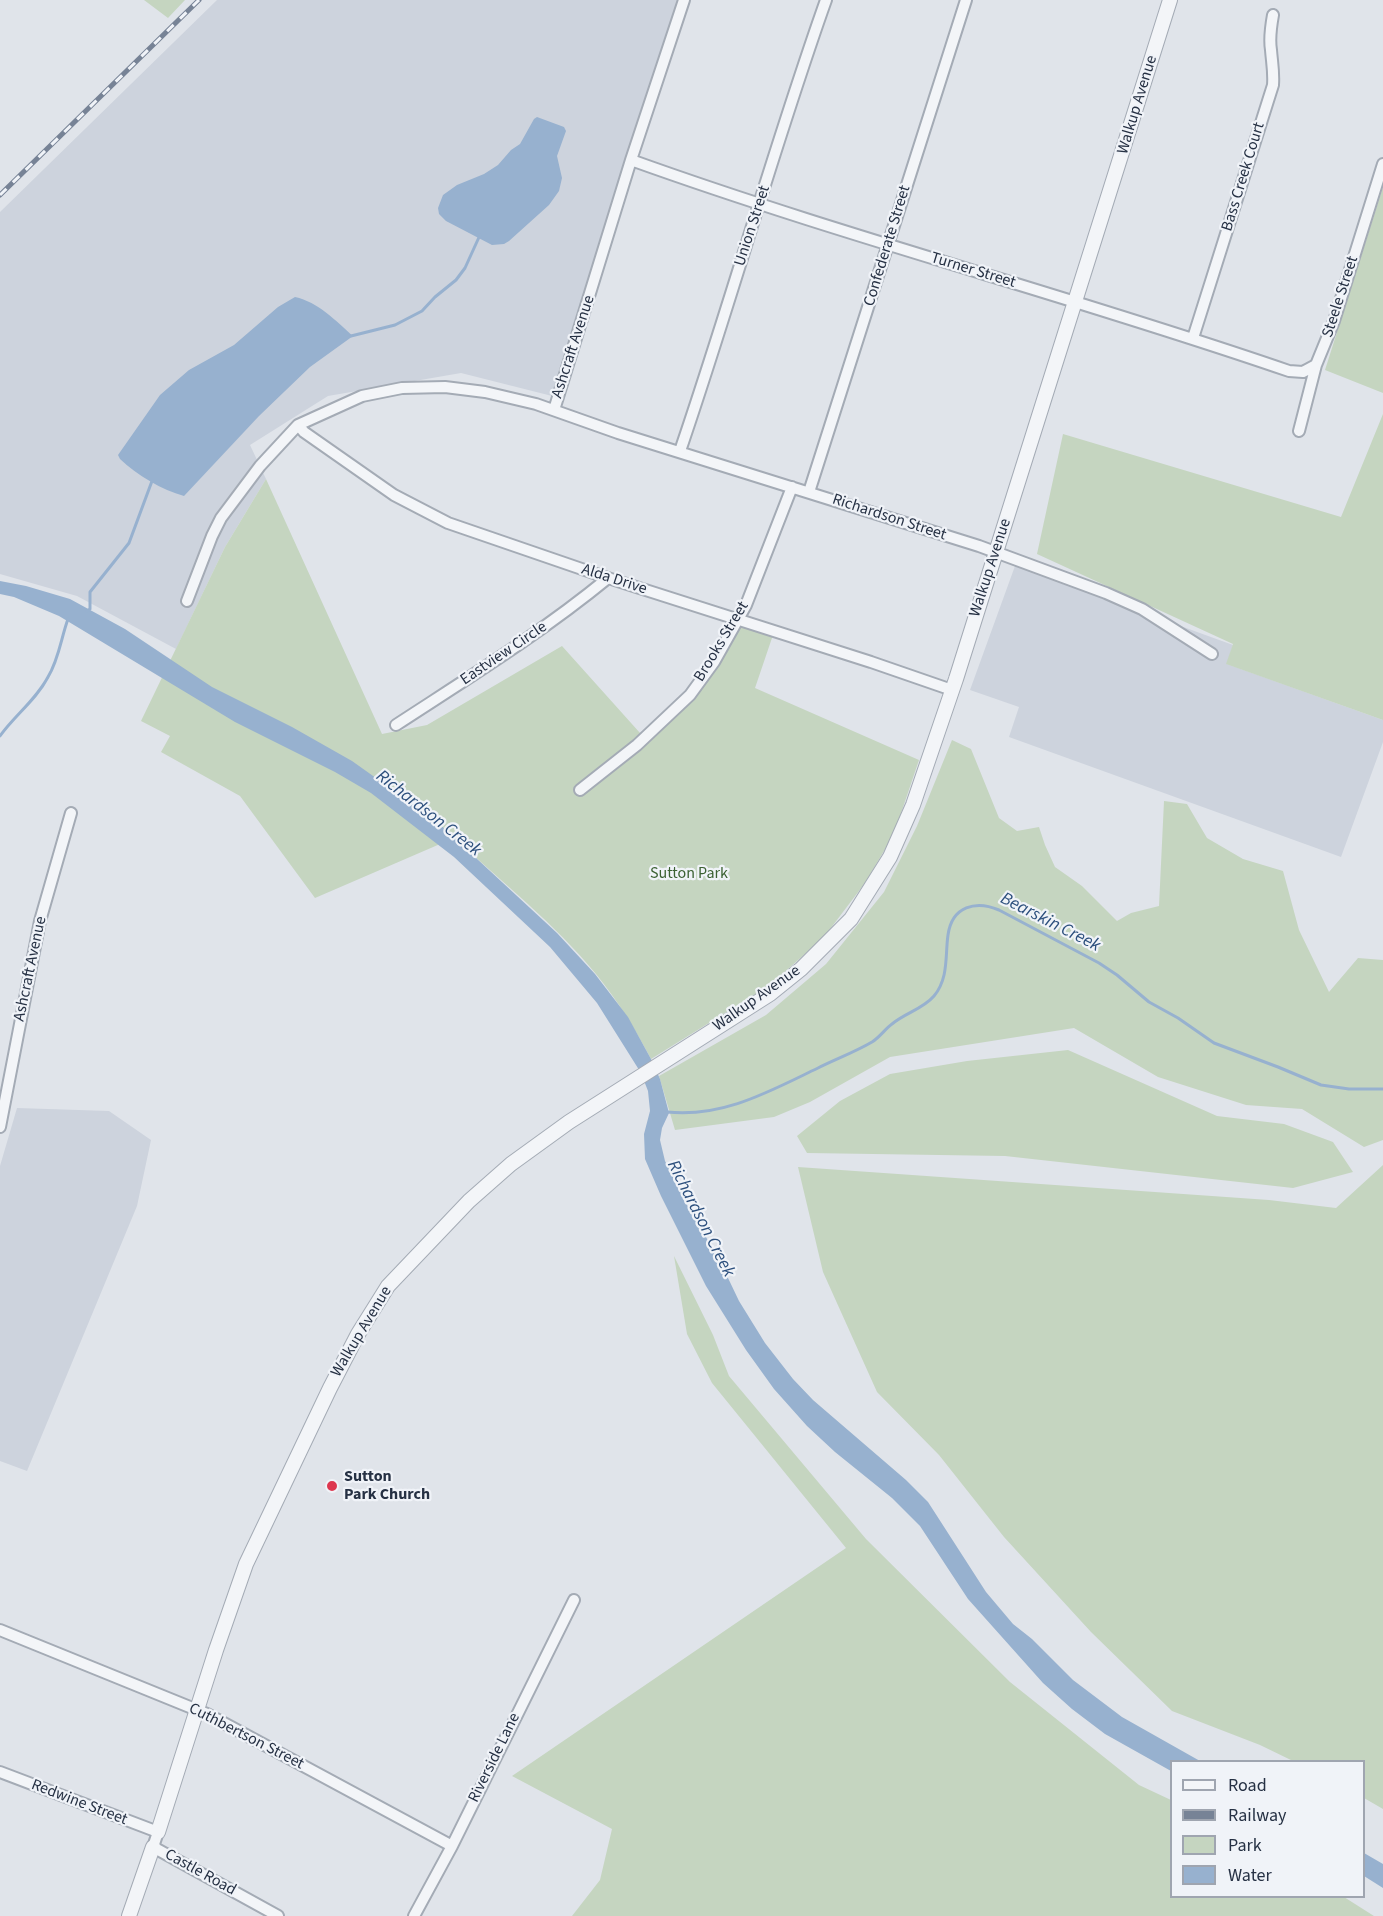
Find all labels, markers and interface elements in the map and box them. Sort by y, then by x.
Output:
street label: Walkup Avenue [1114,53,1162,157]
street label: Bass Creek Court [1218,120,1270,234]
street label: Union Street [731,183,775,269]
street label: Confederate Street [861,183,915,309]
street label: Turner Street [928,249,1018,293]
street label: Steele Street [1319,254,1363,340]
street label: Ashcraft Avenue [548,293,600,401]
street label: Richardson Street [830,491,948,545]
street label: Walkup Avenue [966,516,1016,620]
street label: Alda Drive [579,560,649,600]
street label: Brooks Street [691,598,753,686]
street label: Eastview Circle [457,618,551,690]
water label: Richardson Creek [371,766,485,862]
park label: Sutton Park [650,864,728,884]
water label: Bearskin Creek [996,889,1104,957]
street label: Ashcraft Avenue [10,915,52,1023]
street label: Walkup Avenue [710,962,804,1036]
water label: Richardson Creek [661,1157,739,1281]
street label: Walkup Avenue [327,1283,397,1381]
place label: Sutton Park Church [344,1467,430,1505]
marker: Sutton Park Church [325,1479,339,1493]
street label: Cuthbertson Street [185,1700,307,1774]
street label: Riverside Lane [465,1710,525,1806]
legend [1170,1760,1365,1898]
text: Road [1228,1773,1267,1798]
street label: Redwine Street [28,1776,130,1830]
text: Railway [1228,1803,1287,1828]
text: Park [1228,1833,1262,1858]
street label: Castle Road [161,1846,239,1900]
text: Water [1228,1863,1272,1888]

